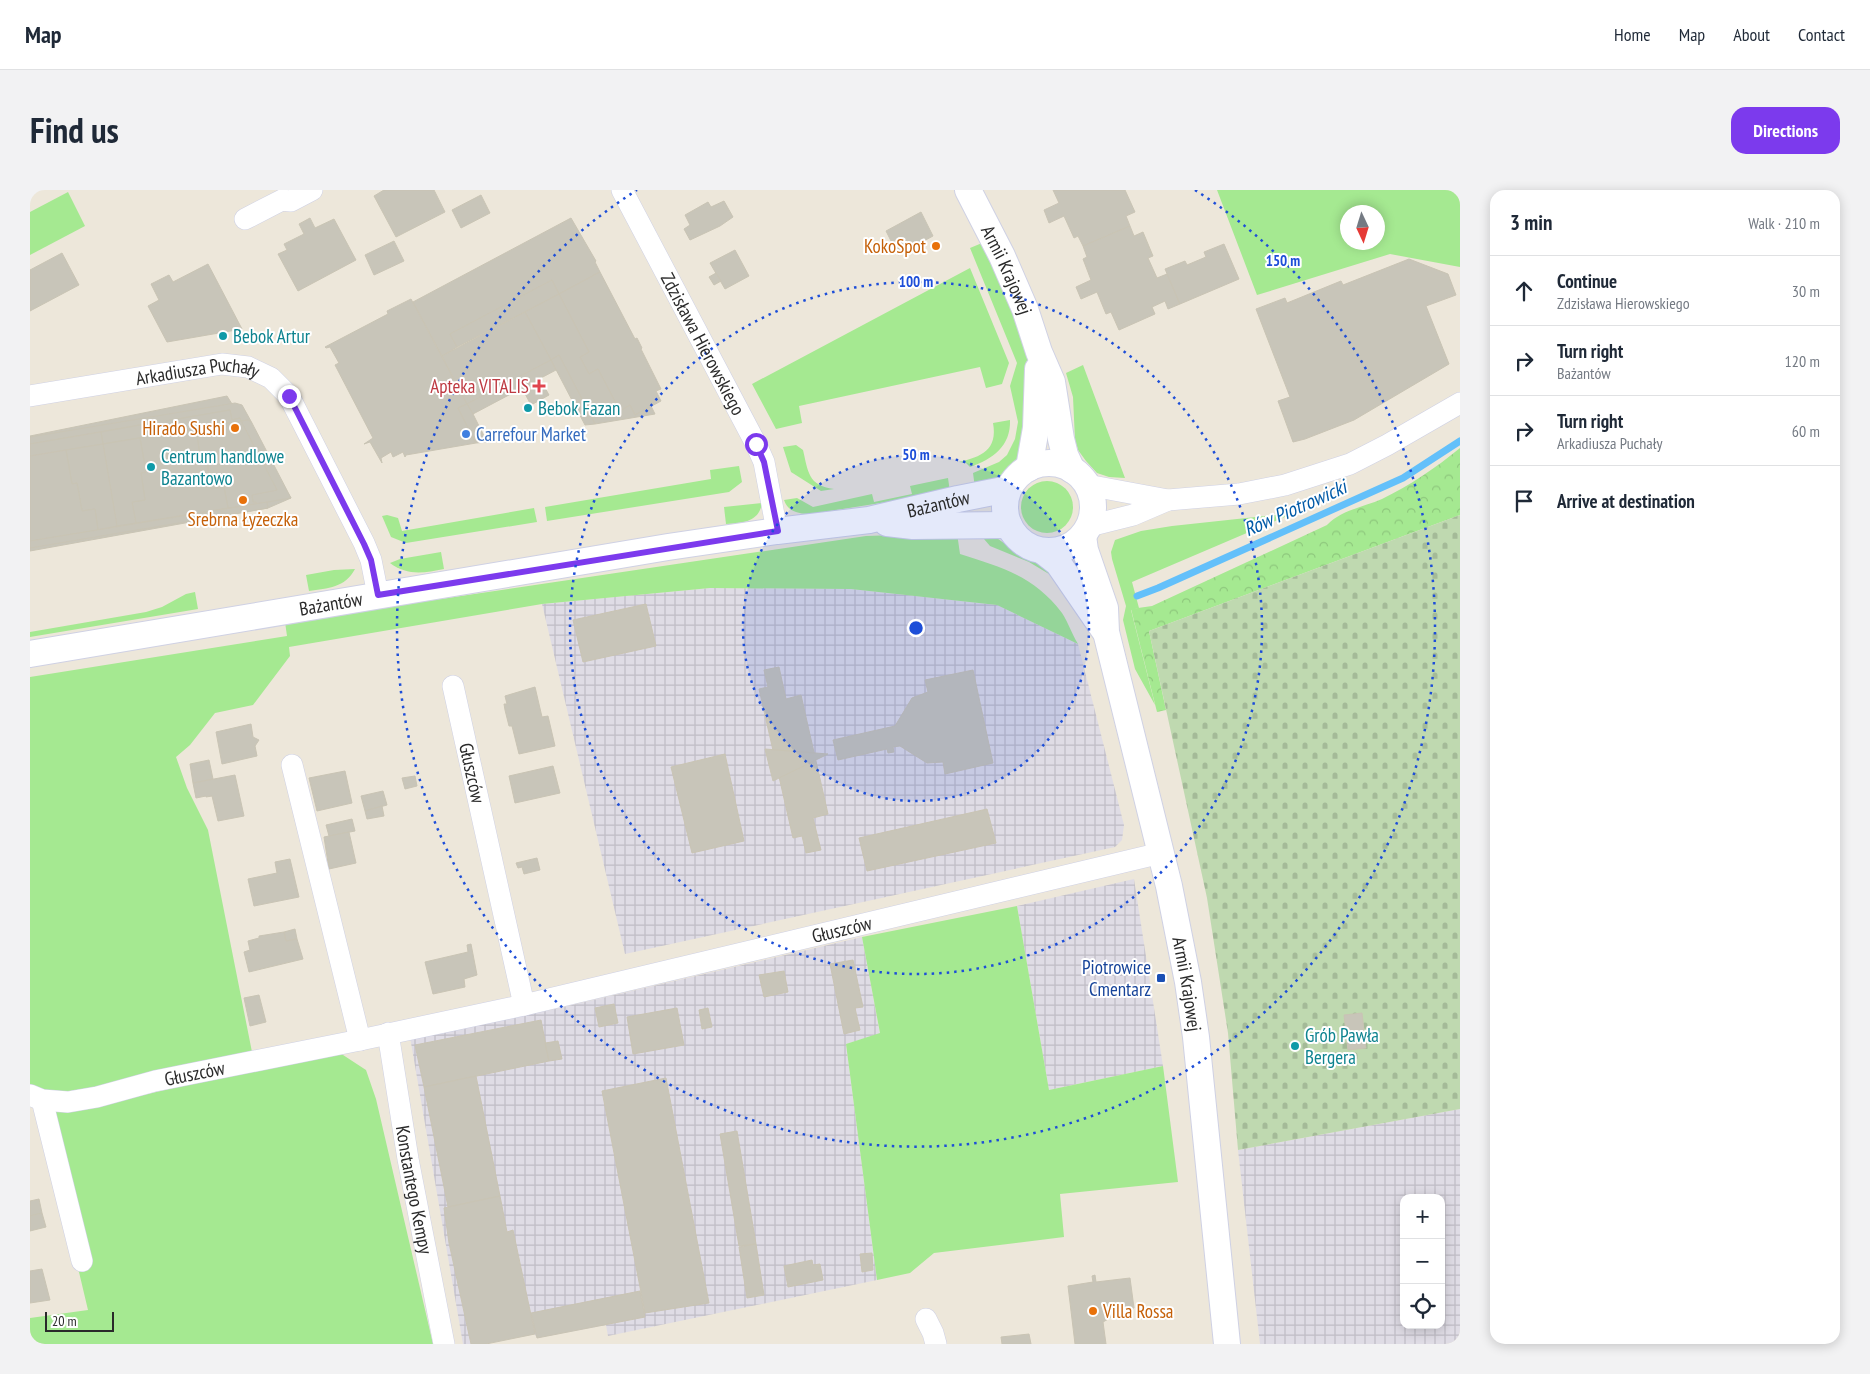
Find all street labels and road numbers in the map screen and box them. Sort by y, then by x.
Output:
street label: Armii Krajowej [976,221,1038,317]
street label: Zdzisława Hierowskiego [656,269,751,419]
street label: Arkadiusza Puchały [134,352,265,390]
street label: Bażantów [905,485,973,523]
street label: Bażantów [297,586,365,621]
street label: Głuszców [454,741,491,806]
street label: Głuszców [809,910,875,948]
street label: Armii Krajowej [1167,935,1207,1033]
street label: Głuszców [162,1055,227,1091]
street label: Konstantego Kempy [391,1124,438,1257]

